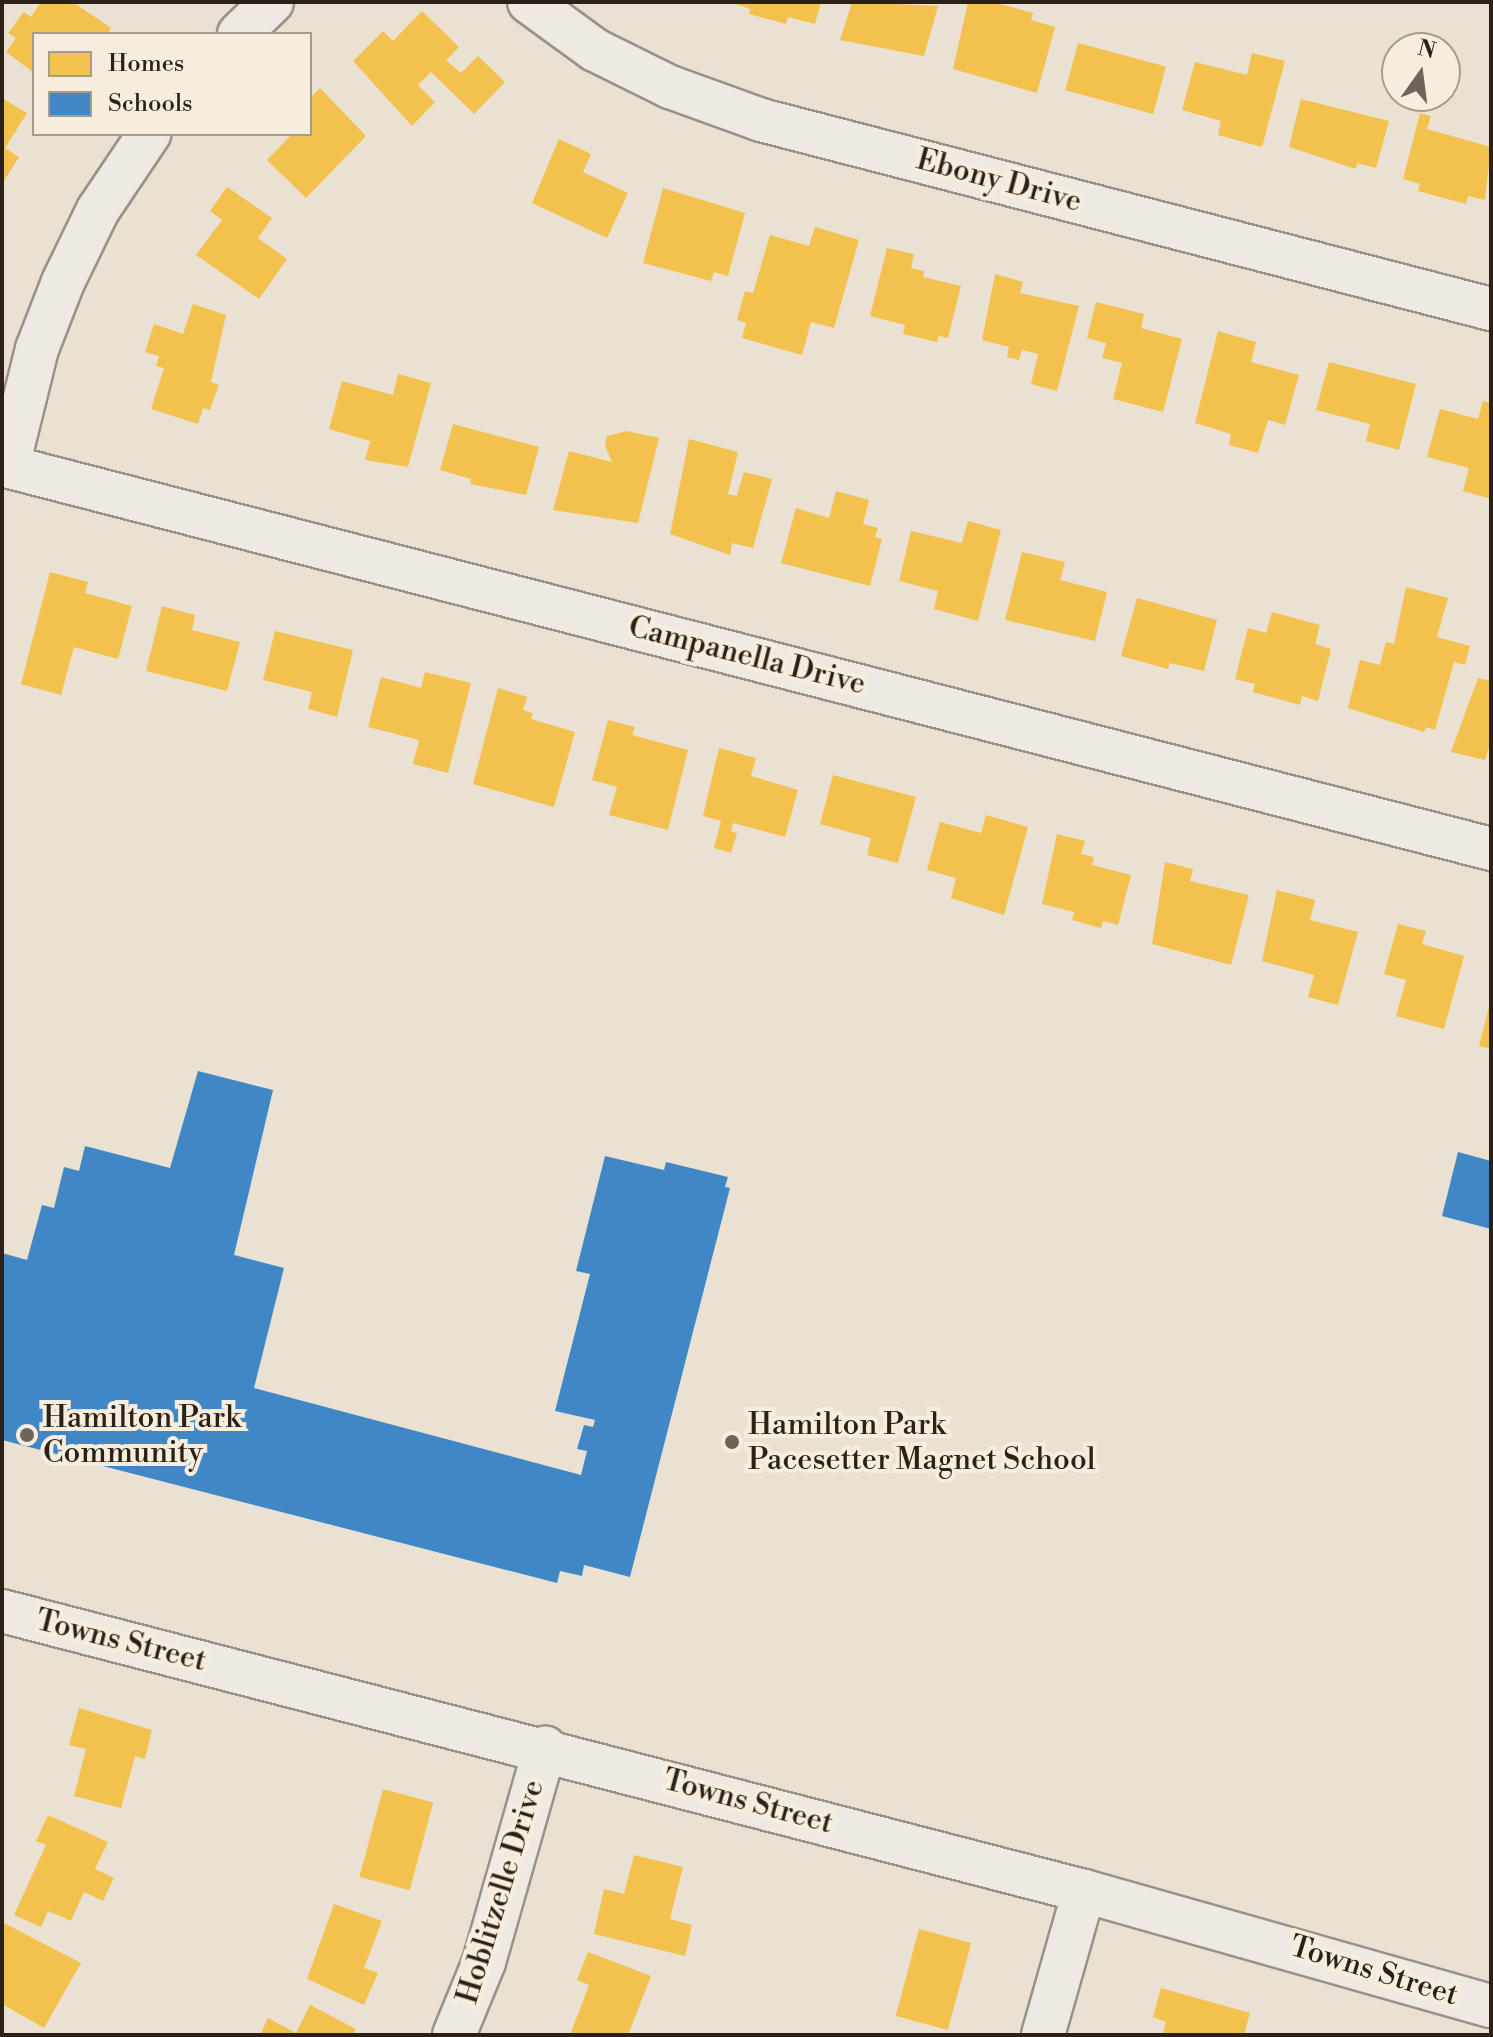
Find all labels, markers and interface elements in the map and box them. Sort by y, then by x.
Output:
legend [32,32,312,136]
north arrow [1381,32,1461,112]
text: N [1415,35,1438,65]
text: Homes [108,49,184,79]
text: Schools [108,89,193,119]
street label: Ebony Drive [912,142,1086,220]
street label: Campanella Drive [625,609,869,703]
place label: Hamilton Park Community [43,1400,241,1470]
place label: Hamilton Park Pacesetter Magnet School [748,1407,1096,1478]
marker: Hamilton Park Community [18,1426,36,1444]
marker: Hamilton Park Pacesetter Magnet School [723,1433,741,1451]
street label: Towns Street [32,1602,210,1680]
street label: Towns Street [659,1762,837,1842]
street label: Hoblitzelle Drive [450,1776,552,2008]
street label: Towns Street [1286,1928,1462,2014]

